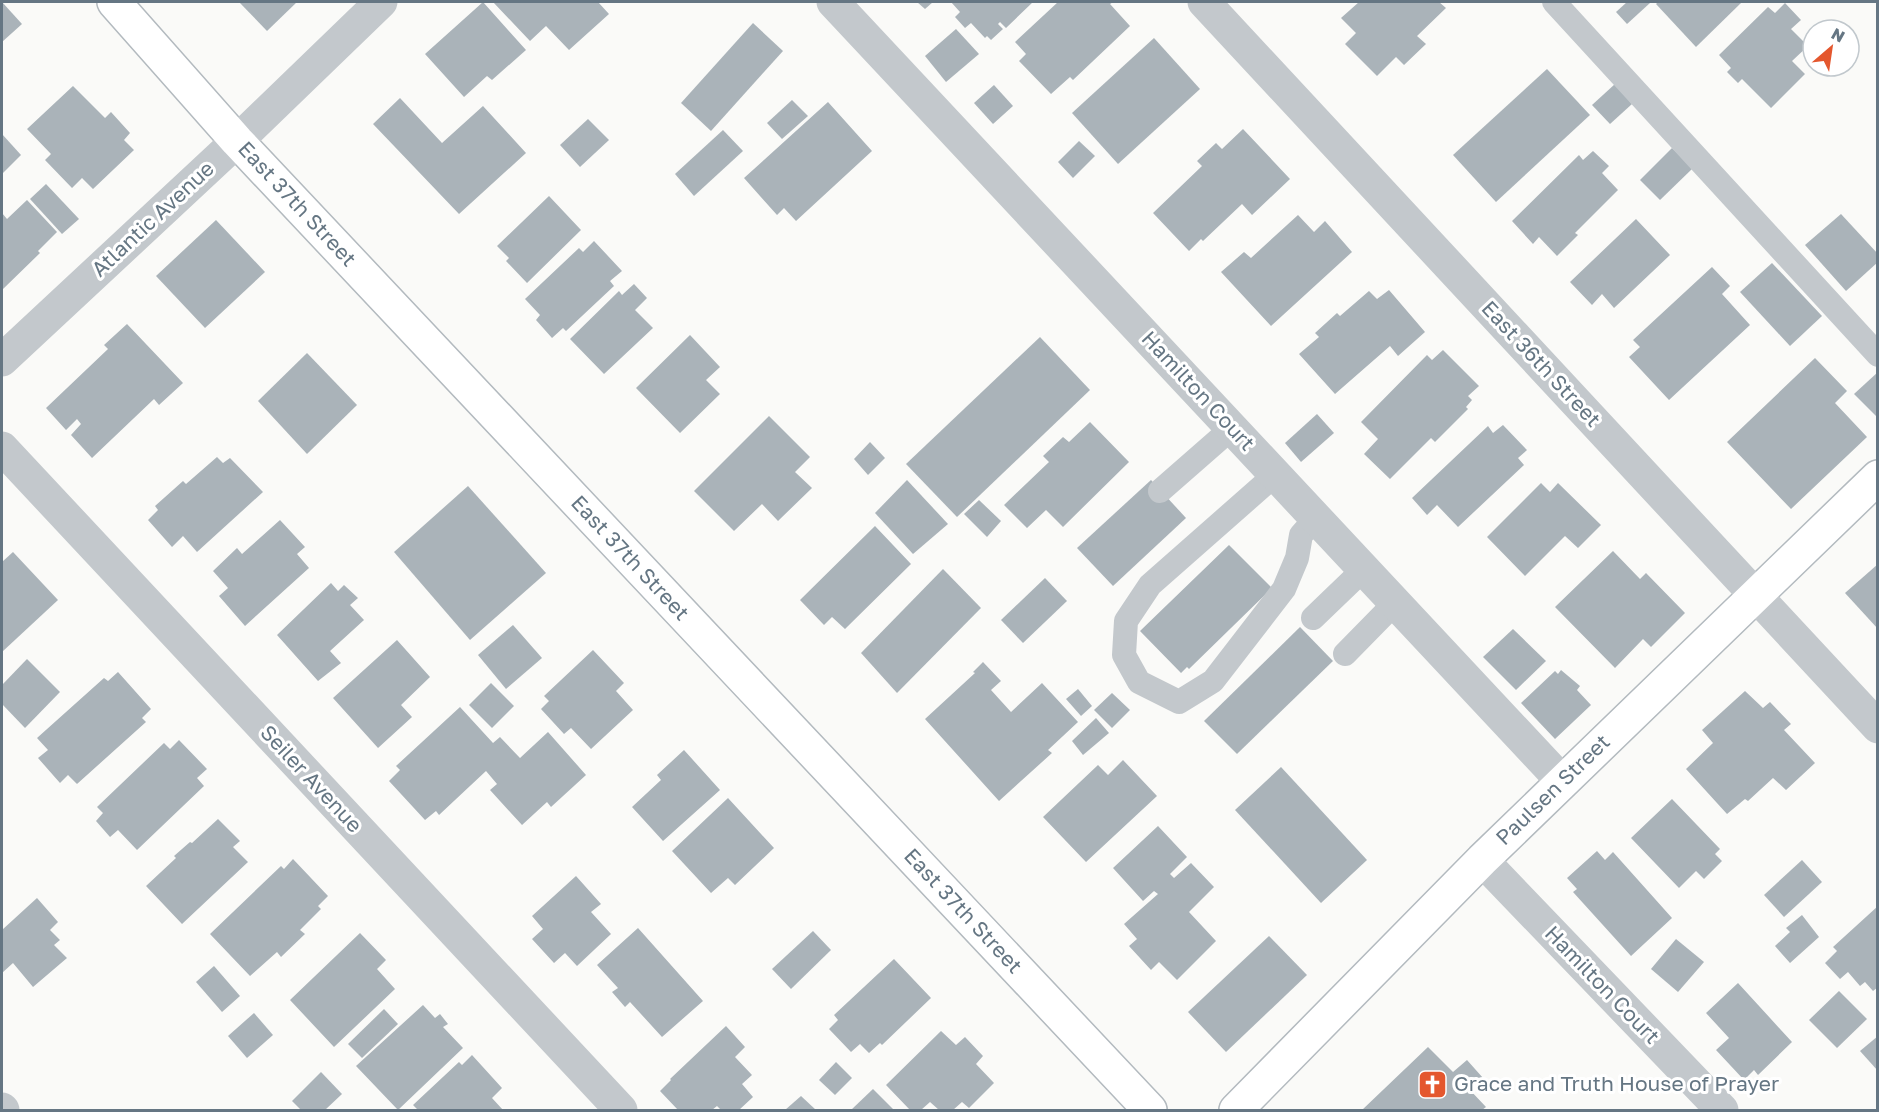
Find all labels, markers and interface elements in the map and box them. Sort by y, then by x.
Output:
north arrow [1801,18,1861,78]
text: N [1828,23,1848,47]
street label: East 37th Street [233,135,362,271]
street label: Atlantic Avenue [86,155,219,282]
street label: East 36th Street [1477,295,1607,432]
street label: Hamilton Court [1137,325,1261,456]
street label: East 37th Street [566,489,695,625]
street label: Seiler Avenue [255,719,368,837]
street label: Paulsen Street [1490,728,1615,850]
street label: East 37th Street [899,842,1028,978]
street label: Hamilton Court [1540,920,1666,1049]
church icon: Grace and Truth House of Prayer [1417,1068,1449,1100]
place label: Grace and Truth House of Prayer [1454,1070,1779,1096]

